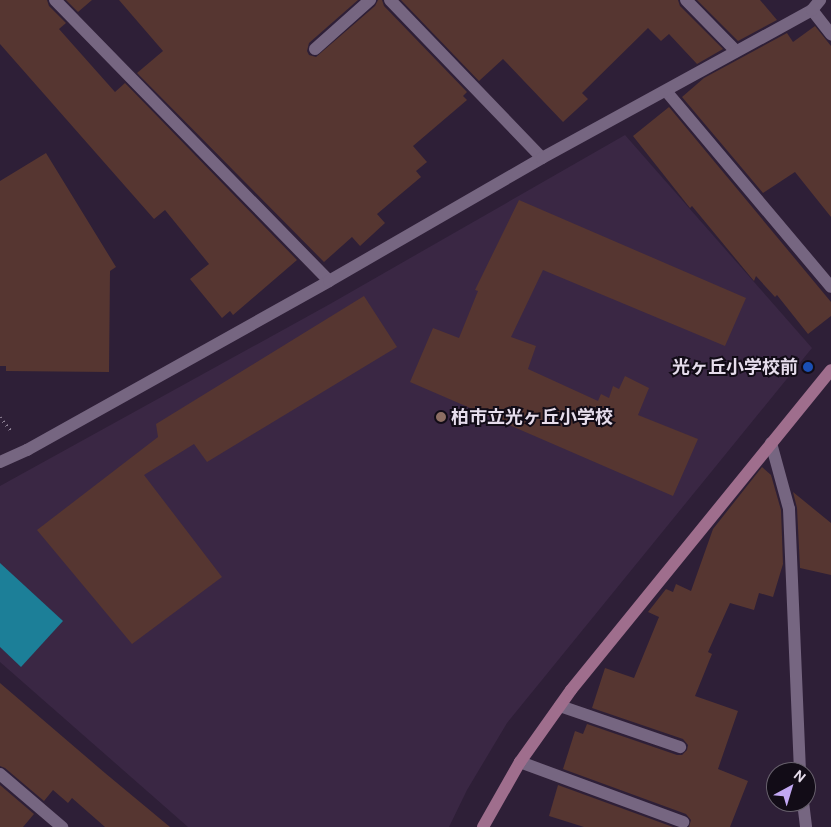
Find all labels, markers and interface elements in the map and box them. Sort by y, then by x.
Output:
place label: 光ヶ丘小学校前 [672,356,798,378]
marker: 光ヶ丘小学校前 [802,361,814,373]
place label: 柏市立光ヶ丘小学校 [451,406,613,428]
marker: 柏市立光ヶ丘小学校 [435,411,447,423]
north arrow [766,762,816,812]
text: N [790,766,809,786]

